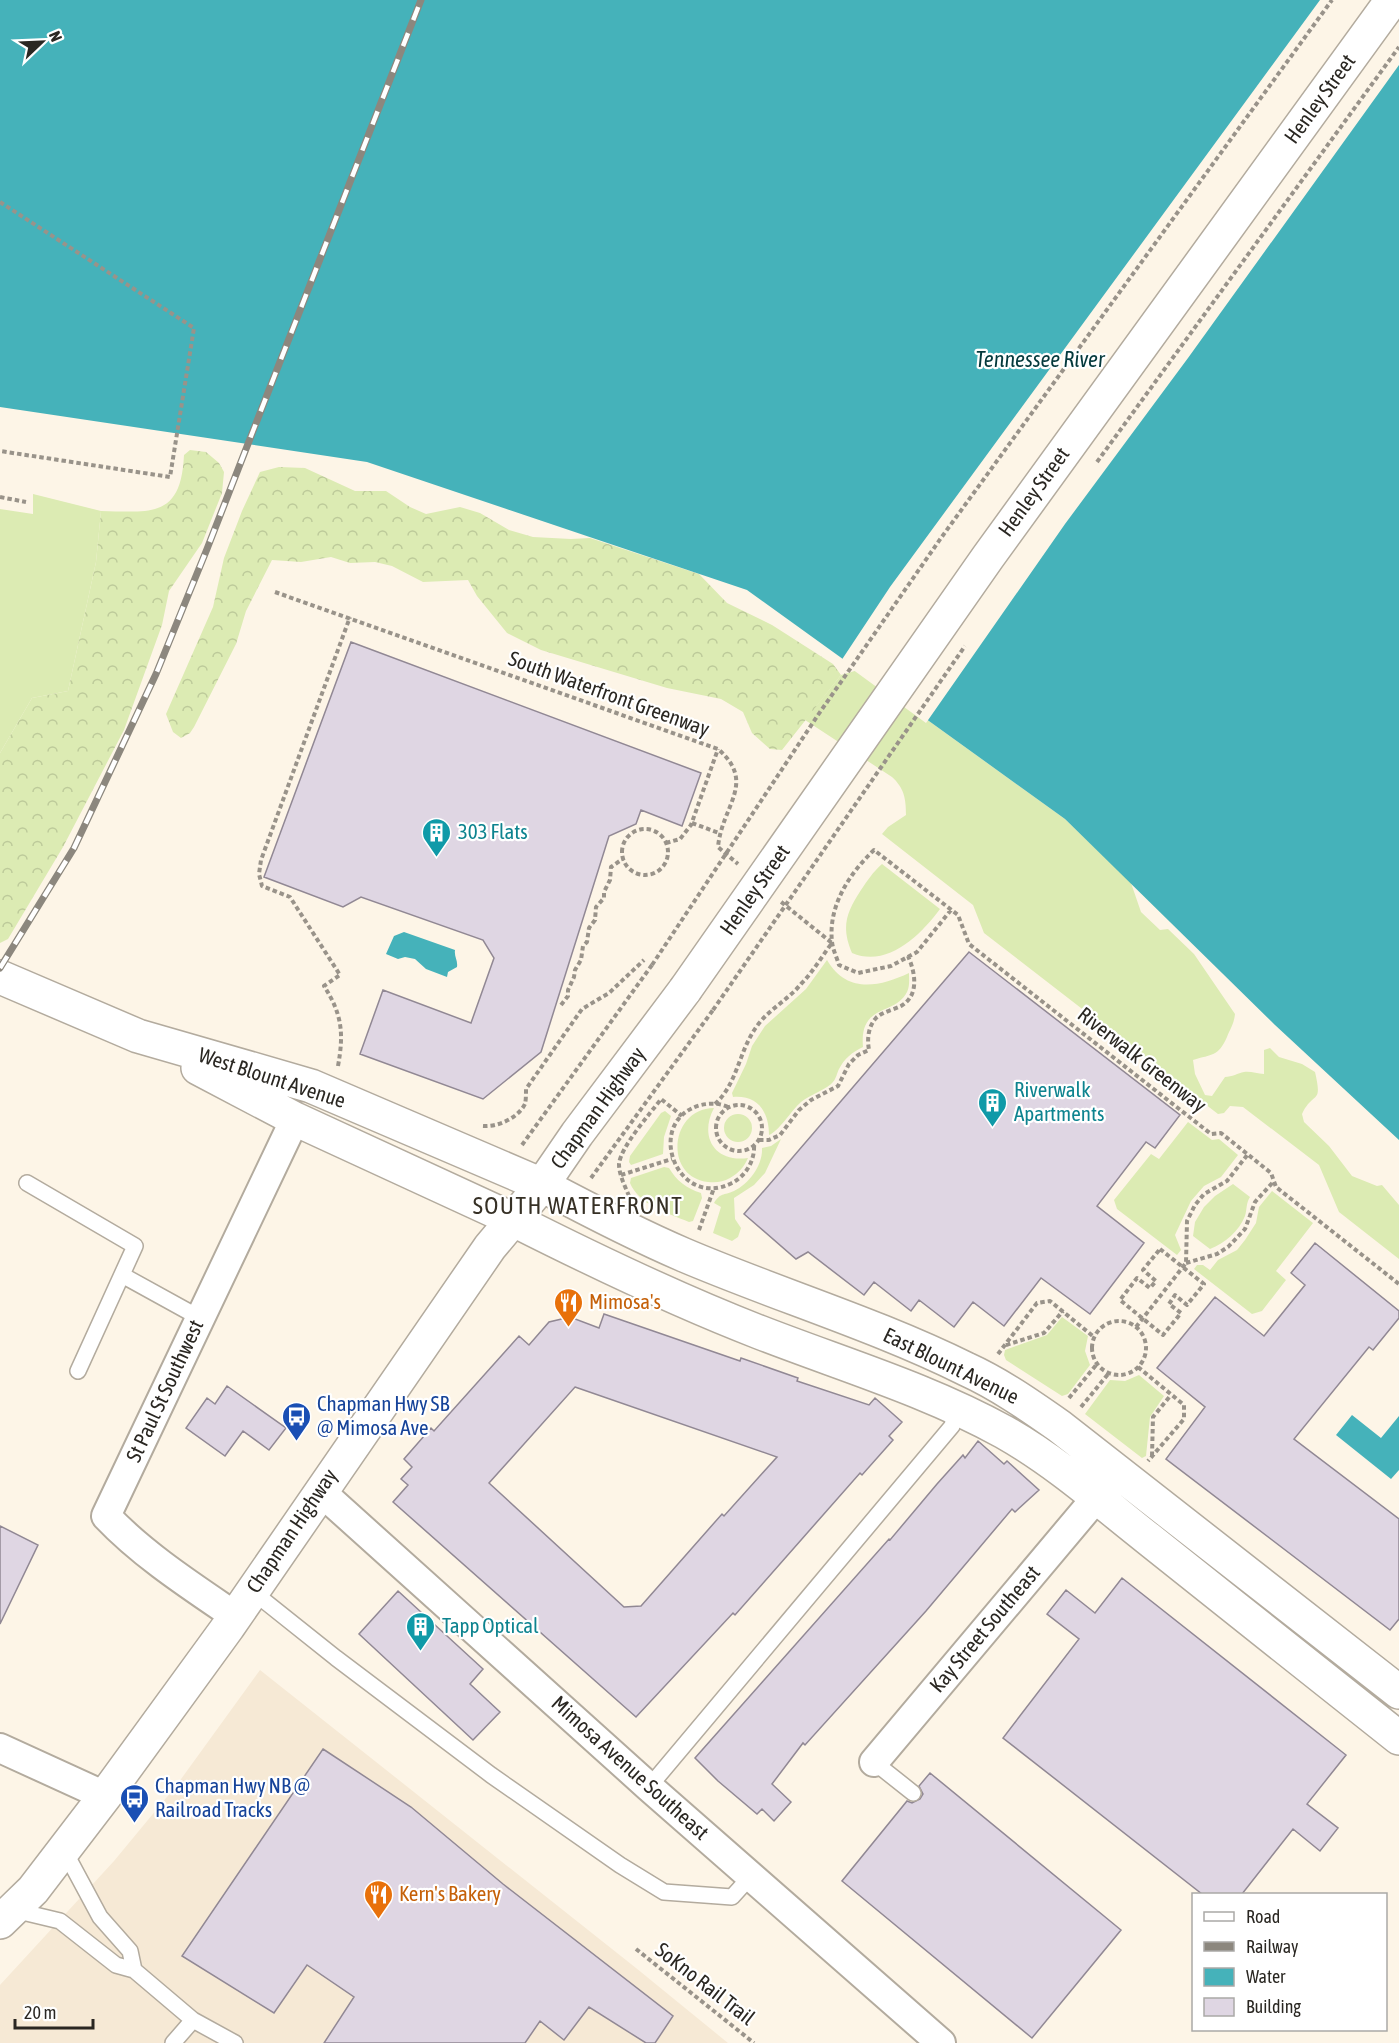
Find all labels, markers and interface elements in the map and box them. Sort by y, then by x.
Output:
north arrow [12,12,72,72]
text: N [46,28,66,44]
street label: Henley Street [1279,49,1360,148]
water label: Tennessee River [975,346,1106,372]
street label: Henley Street [993,442,1074,541]
street label: South Waterfront Greenway [506,646,713,741]
building icon: 303 Flats [421,816,453,858]
place label: 303 Flats [458,819,528,843]
street label: Henley Street [714,840,794,939]
street label: Riverwalk Greenway [1074,1002,1212,1117]
street label: West Blount Avenue [196,1042,349,1112]
street label: Chapman Highway [545,1042,650,1173]
place label: Riverwalk Apartments [1014,1077,1104,1125]
building icon: Riverwalk Apartments [977,1086,1009,1128]
district label: SOUTH WATERFRONT [473,1192,683,1219]
restaurant icon: Mimosa's [552,1286,584,1328]
place label: Mimosa's [589,1289,661,1313]
street label: St Paul St Southwest [121,1316,208,1465]
street label: East Blount Avenue [880,1322,1023,1408]
place label: Chapman Hwy SB @ Mimosa Ave [317,1391,449,1439]
bus stop icon: Chapman Hwy SB @ Mimosa Ave [280,1400,312,1442]
street label: Chapman Highway [241,1464,342,1597]
street label: Kay Street Southeast [924,1560,1044,1697]
building icon: Tapp Optical [405,1610,437,1652]
place label: Tapp Optical [442,1613,539,1637]
street label: Mimosa Avenue Southeast [547,1690,714,1844]
place label: Chapman Hwy NB @ Railroad Tracks [155,1773,310,1821]
bus stop icon: Chapman Hwy NB @ Railroad Tracks [118,1782,150,1824]
restaurant icon: Kern's Bakery [362,1878,394,1920]
place label: Kern's Bakery [399,1881,501,1905]
legend [1192,1893,1387,2031]
text: Road [1246,1906,1280,1927]
text: Railway [1246,1936,1298,1957]
street label: SoKno Rail Trail [651,1937,760,2030]
text: Water [1246,1966,1286,1987]
scale bar [15,1992,93,2030]
text: Building [1246,1996,1301,2017]
text: 20 m [24,2002,56,2023]

